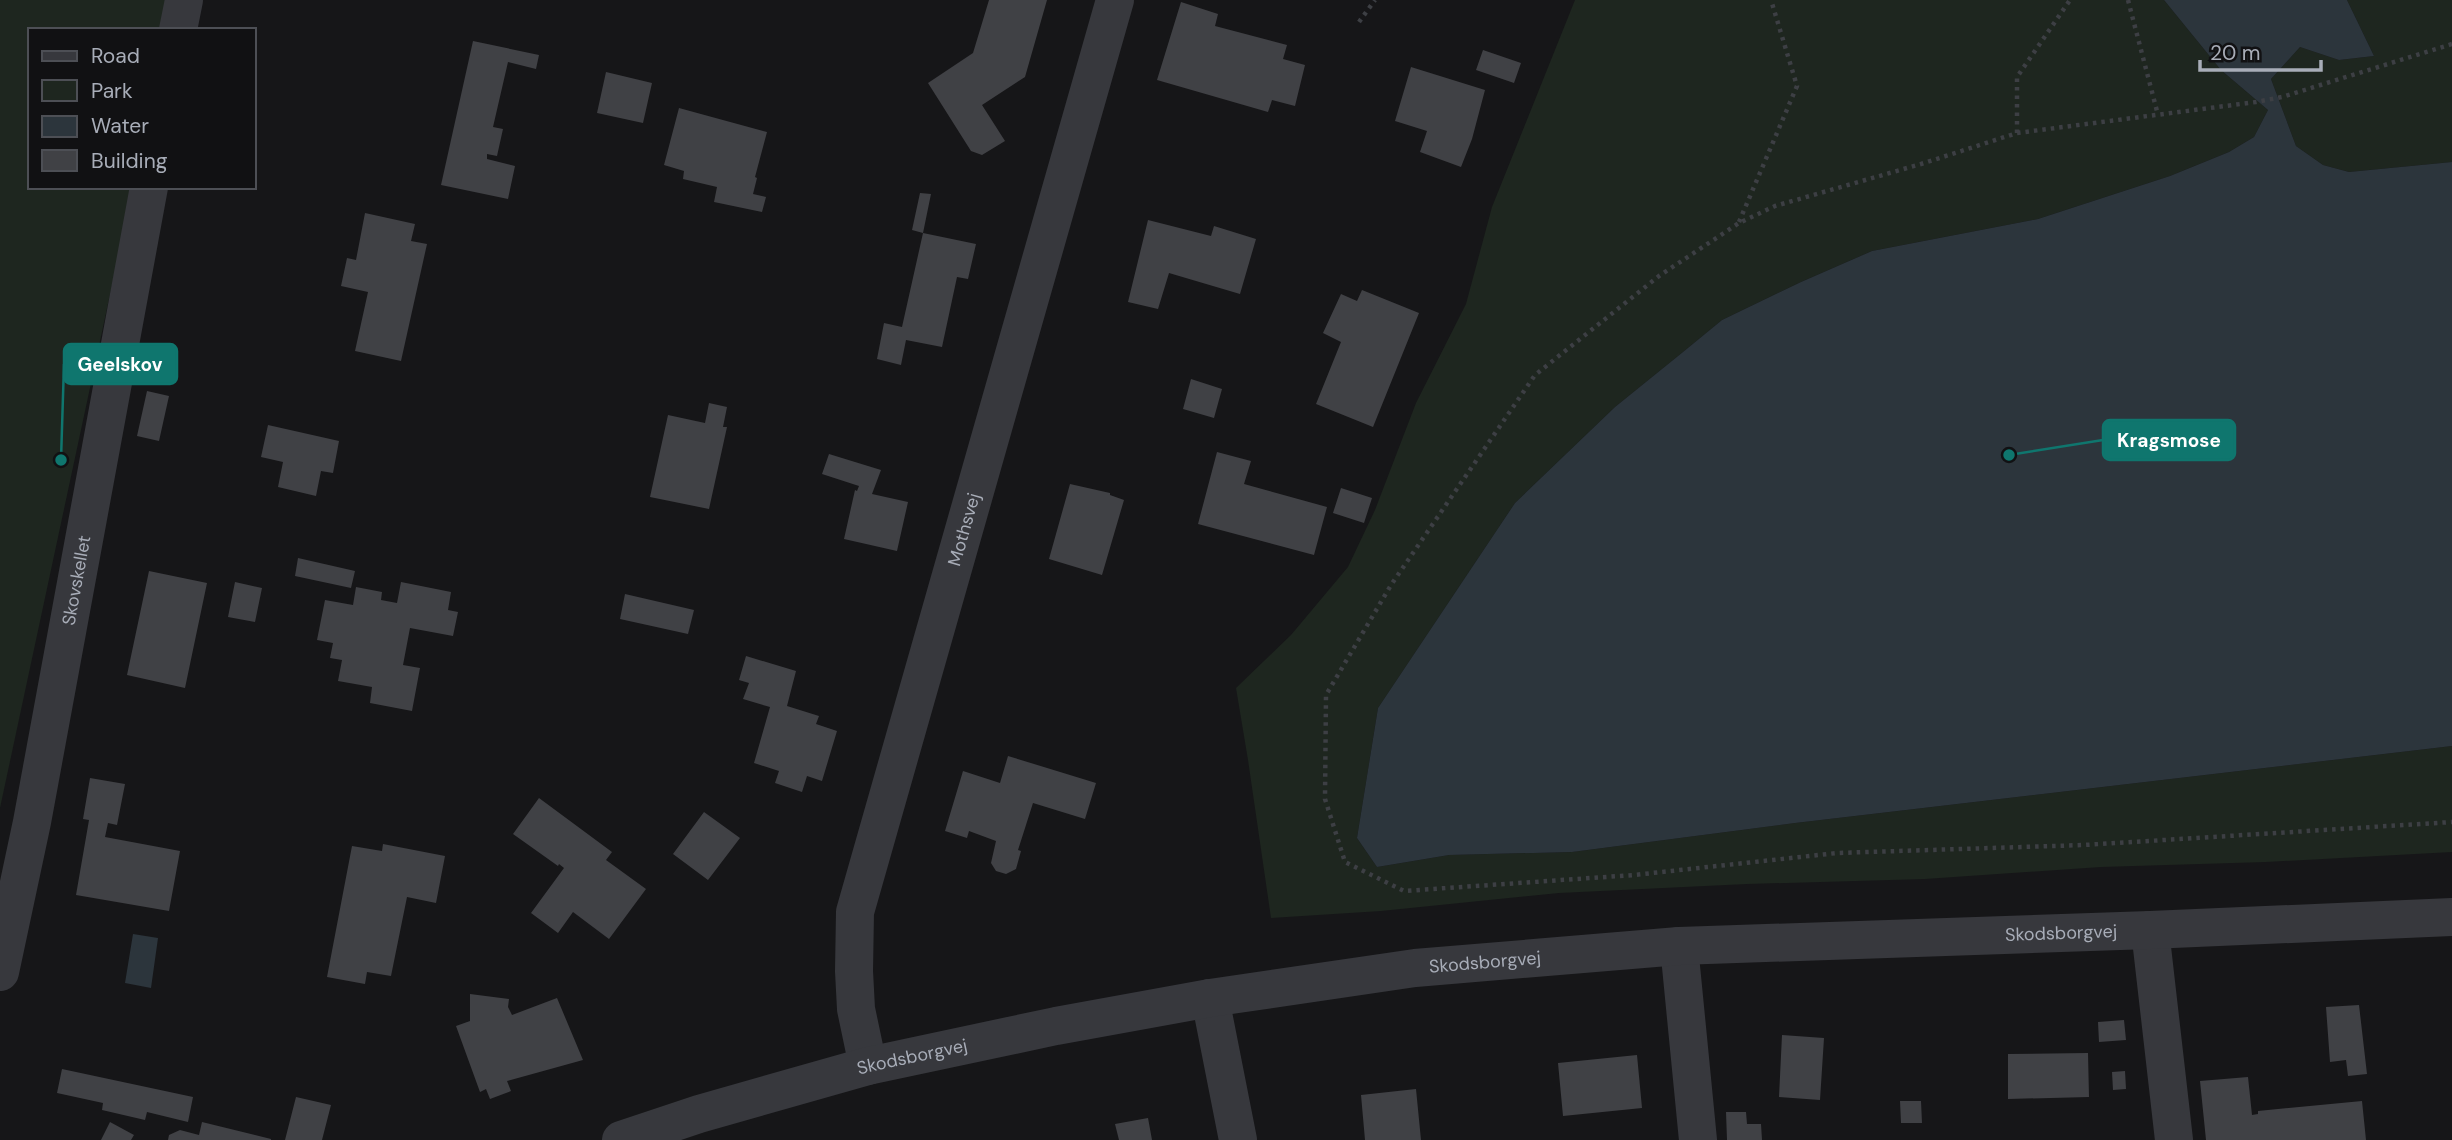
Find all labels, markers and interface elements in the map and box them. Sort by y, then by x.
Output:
legend [28,28,256,189]
scale bar [2200,28,2321,72]
text: 20 m [2210,39,2261,67]
text: Road [91,42,140,70]
text: Park [91,77,133,105]
text: Water [91,112,149,140]
text: Building [91,147,168,175]
callout: Geelskov [64,344,177,384]
text: Geelskov [78,352,163,377]
callout: Kragsmose [2103,420,2235,460]
text: Kragsmose [2117,428,2221,453]
street label: Mothsvej [942,490,986,569]
street label: Skovskellet [56,534,97,627]
street label: Skodsborgvej [2005,919,2117,947]
street label: Skodsborgvej [1428,946,1542,979]
street label: Skodsborgvej [854,1033,969,1081]

